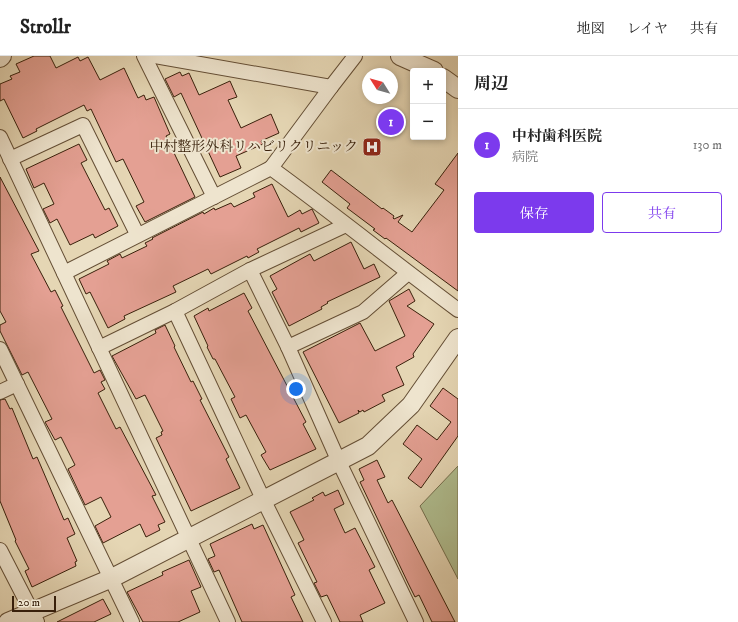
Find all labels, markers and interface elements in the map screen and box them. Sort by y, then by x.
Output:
text: Strollr [20,16,71,39]
text: 地図 [577,20,605,38]
text: レイヤ [627,20,668,38]
text: 共有 [690,20,718,38]
north arrow [362,68,398,104]
map controls [410,68,446,140]
button: + [410,68,446,104]
text: 周辺 [474,73,508,95]
button: − [410,104,446,140]
pin: 1 [378,107,404,137]
text: 中村歯科医院 [512,127,602,146]
hospital icon: 中村整形外科リハビリクリニック [361,136,383,158]
text: 1 [485,137,489,153]
text: 130 m [693,137,722,153]
place label: 中村整形外科リハビリクリニック [150,138,358,156]
text: 病院 [512,149,538,165]
button: 保存 [474,192,594,233]
button: 共有 [602,192,722,233]
your location [286,379,306,399]
scale bar [12,594,56,613]
text: 20 m [18,596,40,610]

